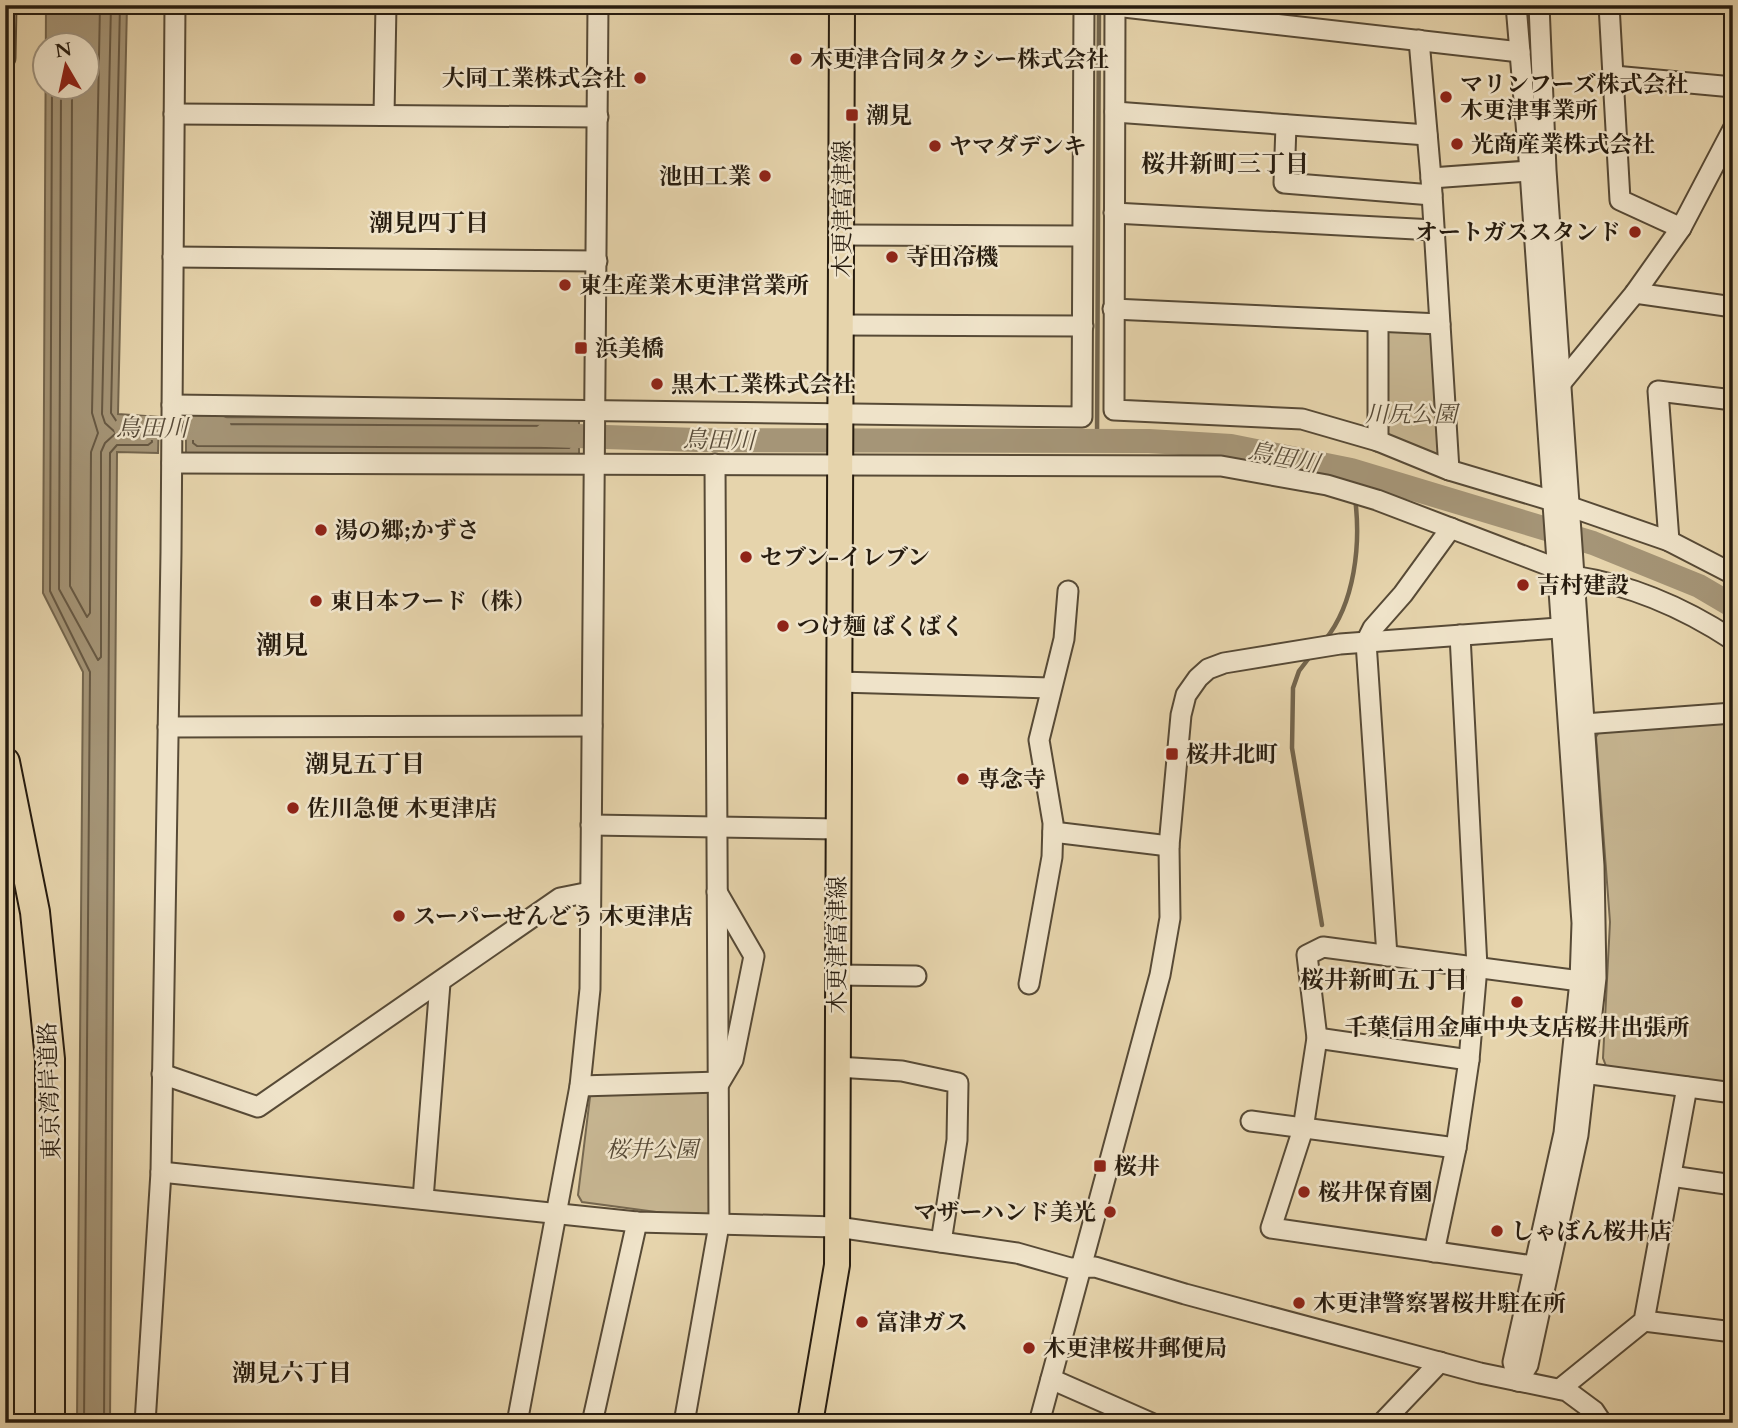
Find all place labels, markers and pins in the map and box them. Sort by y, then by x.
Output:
place label: 木更津合同タクシー株式会社 [810,44,1109,75]
marker: 木更津合同タクシー株式会社 [788,51,804,67]
place label: 大同工業株式会社 [442,63,626,94]
place label: マリンフーズ株式会社 木更津事業所 [1460,69,1688,126]
marker: 大同工業株式会社 [632,70,648,86]
marker: マリンフーズ株式会社 木更津事業所 [1438,89,1454,105]
place label: 潮見 [866,100,912,131]
marker: 潮見 [844,107,860,123]
place label: 光商産業株式会社 [1471,129,1655,160]
place label: ヤマダデンキ [949,131,1087,162]
marker: 光商産業株式会社 [1449,136,1465,152]
marker: ヤマダデンキ [927,138,943,154]
place label: 池田工業 [659,161,751,192]
marker: 池田工業 [757,168,773,184]
place label: オートガススタンド [1415,217,1621,248]
marker: オートガススタンド [1627,224,1643,240]
place label: 寺田冷機 [906,242,998,273]
marker: 寺田冷機 [884,249,900,265]
place label: 東生産業木更津営業所 [579,270,809,301]
marker: 東生産業木更津営業所 [557,277,573,293]
place label: 浜美橋 [595,333,664,364]
marker: 浜美橋 [573,340,589,356]
place label: 黒木工業株式会社 [671,369,855,400]
marker: 黒木工業株式会社 [649,376,665,392]
place label: 湯の郷;かずさ [335,515,480,546]
marker: 湯の郷;かずさ [313,522,329,538]
place label: セブン-イレブン [760,542,930,573]
marker: セブン-イレブン [738,549,754,565]
place label: 吉村建設 [1537,570,1629,601]
marker: 吉村建設 [1515,577,1531,593]
place label: 東日本フード（株） [330,586,536,617]
marker: 東日本フード（株） [308,593,324,609]
place label: つけ麺 ばくばく [797,611,964,642]
marker: つけ麺 ばくばく [775,618,791,634]
place label: 桜井北町 [1186,739,1278,770]
marker: 桜井北町 [1164,746,1180,762]
place label: 専念寺 [977,764,1046,795]
marker: 専念寺 [955,771,971,787]
place label: 佐川急便 木更津店 [307,793,497,824]
marker: 佐川急便 木更津店 [285,800,301,816]
place label: スーパーせんどう 木更津店 [413,901,693,932]
marker: スーパーせんどう 木更津店 [391,908,407,924]
marker: 千葉信用金庫中央支店桜井出張所 [1509,994,1525,1010]
place label: 千葉信用金庫中央支店桜井出張所 [1345,1012,1690,1043]
place label: 桜井 [1114,1151,1160,1182]
marker: 桜井 [1092,1158,1108,1174]
place label: 桜井保育園 [1318,1177,1433,1208]
marker: 桜井保育園 [1296,1184,1312,1200]
place label: マザーハンド美光 [913,1197,1096,1228]
marker: マザーハンド美光 [1102,1204,1118,1220]
place label: しゃぼん桜井店 [1511,1216,1672,1247]
marker: しゃぼん桜井店 [1489,1223,1505,1239]
place label: 木更津警察署桜井駐在所 [1313,1288,1566,1319]
marker: 木更津警察署桜井駐在所 [1291,1295,1307,1311]
place label: 富津ガス [876,1307,968,1338]
marker: 富津ガス [854,1314,870,1330]
place label: 木更津桜井郵便局 [1043,1333,1227,1364]
marker: 木更津桜井郵便局 [1021,1340,1037,1356]

